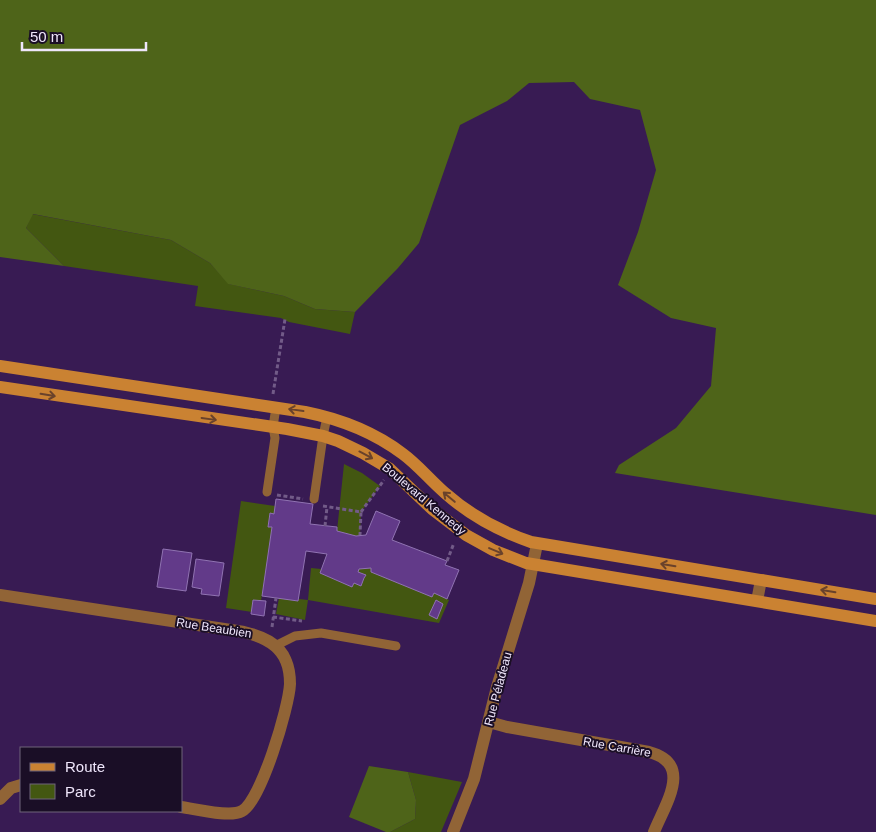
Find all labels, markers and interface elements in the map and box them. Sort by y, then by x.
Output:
scale bar [22,20,146,52]
text: 50 m [30,28,63,45]
one-way arrow [40,390,56,400]
one-way arrow [288,405,304,415]
one-way arrow [201,414,217,424]
one-way arrow [358,451,373,460]
street label: Boulevard Kennedy [379,460,469,538]
one-way arrow [443,491,456,503]
one-way arrow [488,546,503,556]
one-way arrow [660,560,676,570]
one-way arrow [820,586,836,596]
street label: Rue Beaubien [175,615,253,641]
street label: Rue Péladeau [481,650,515,728]
street label: Rue Carrière [582,734,652,760]
legend [20,747,182,812]
text: Route [65,758,105,775]
text: Parc [65,783,96,800]

